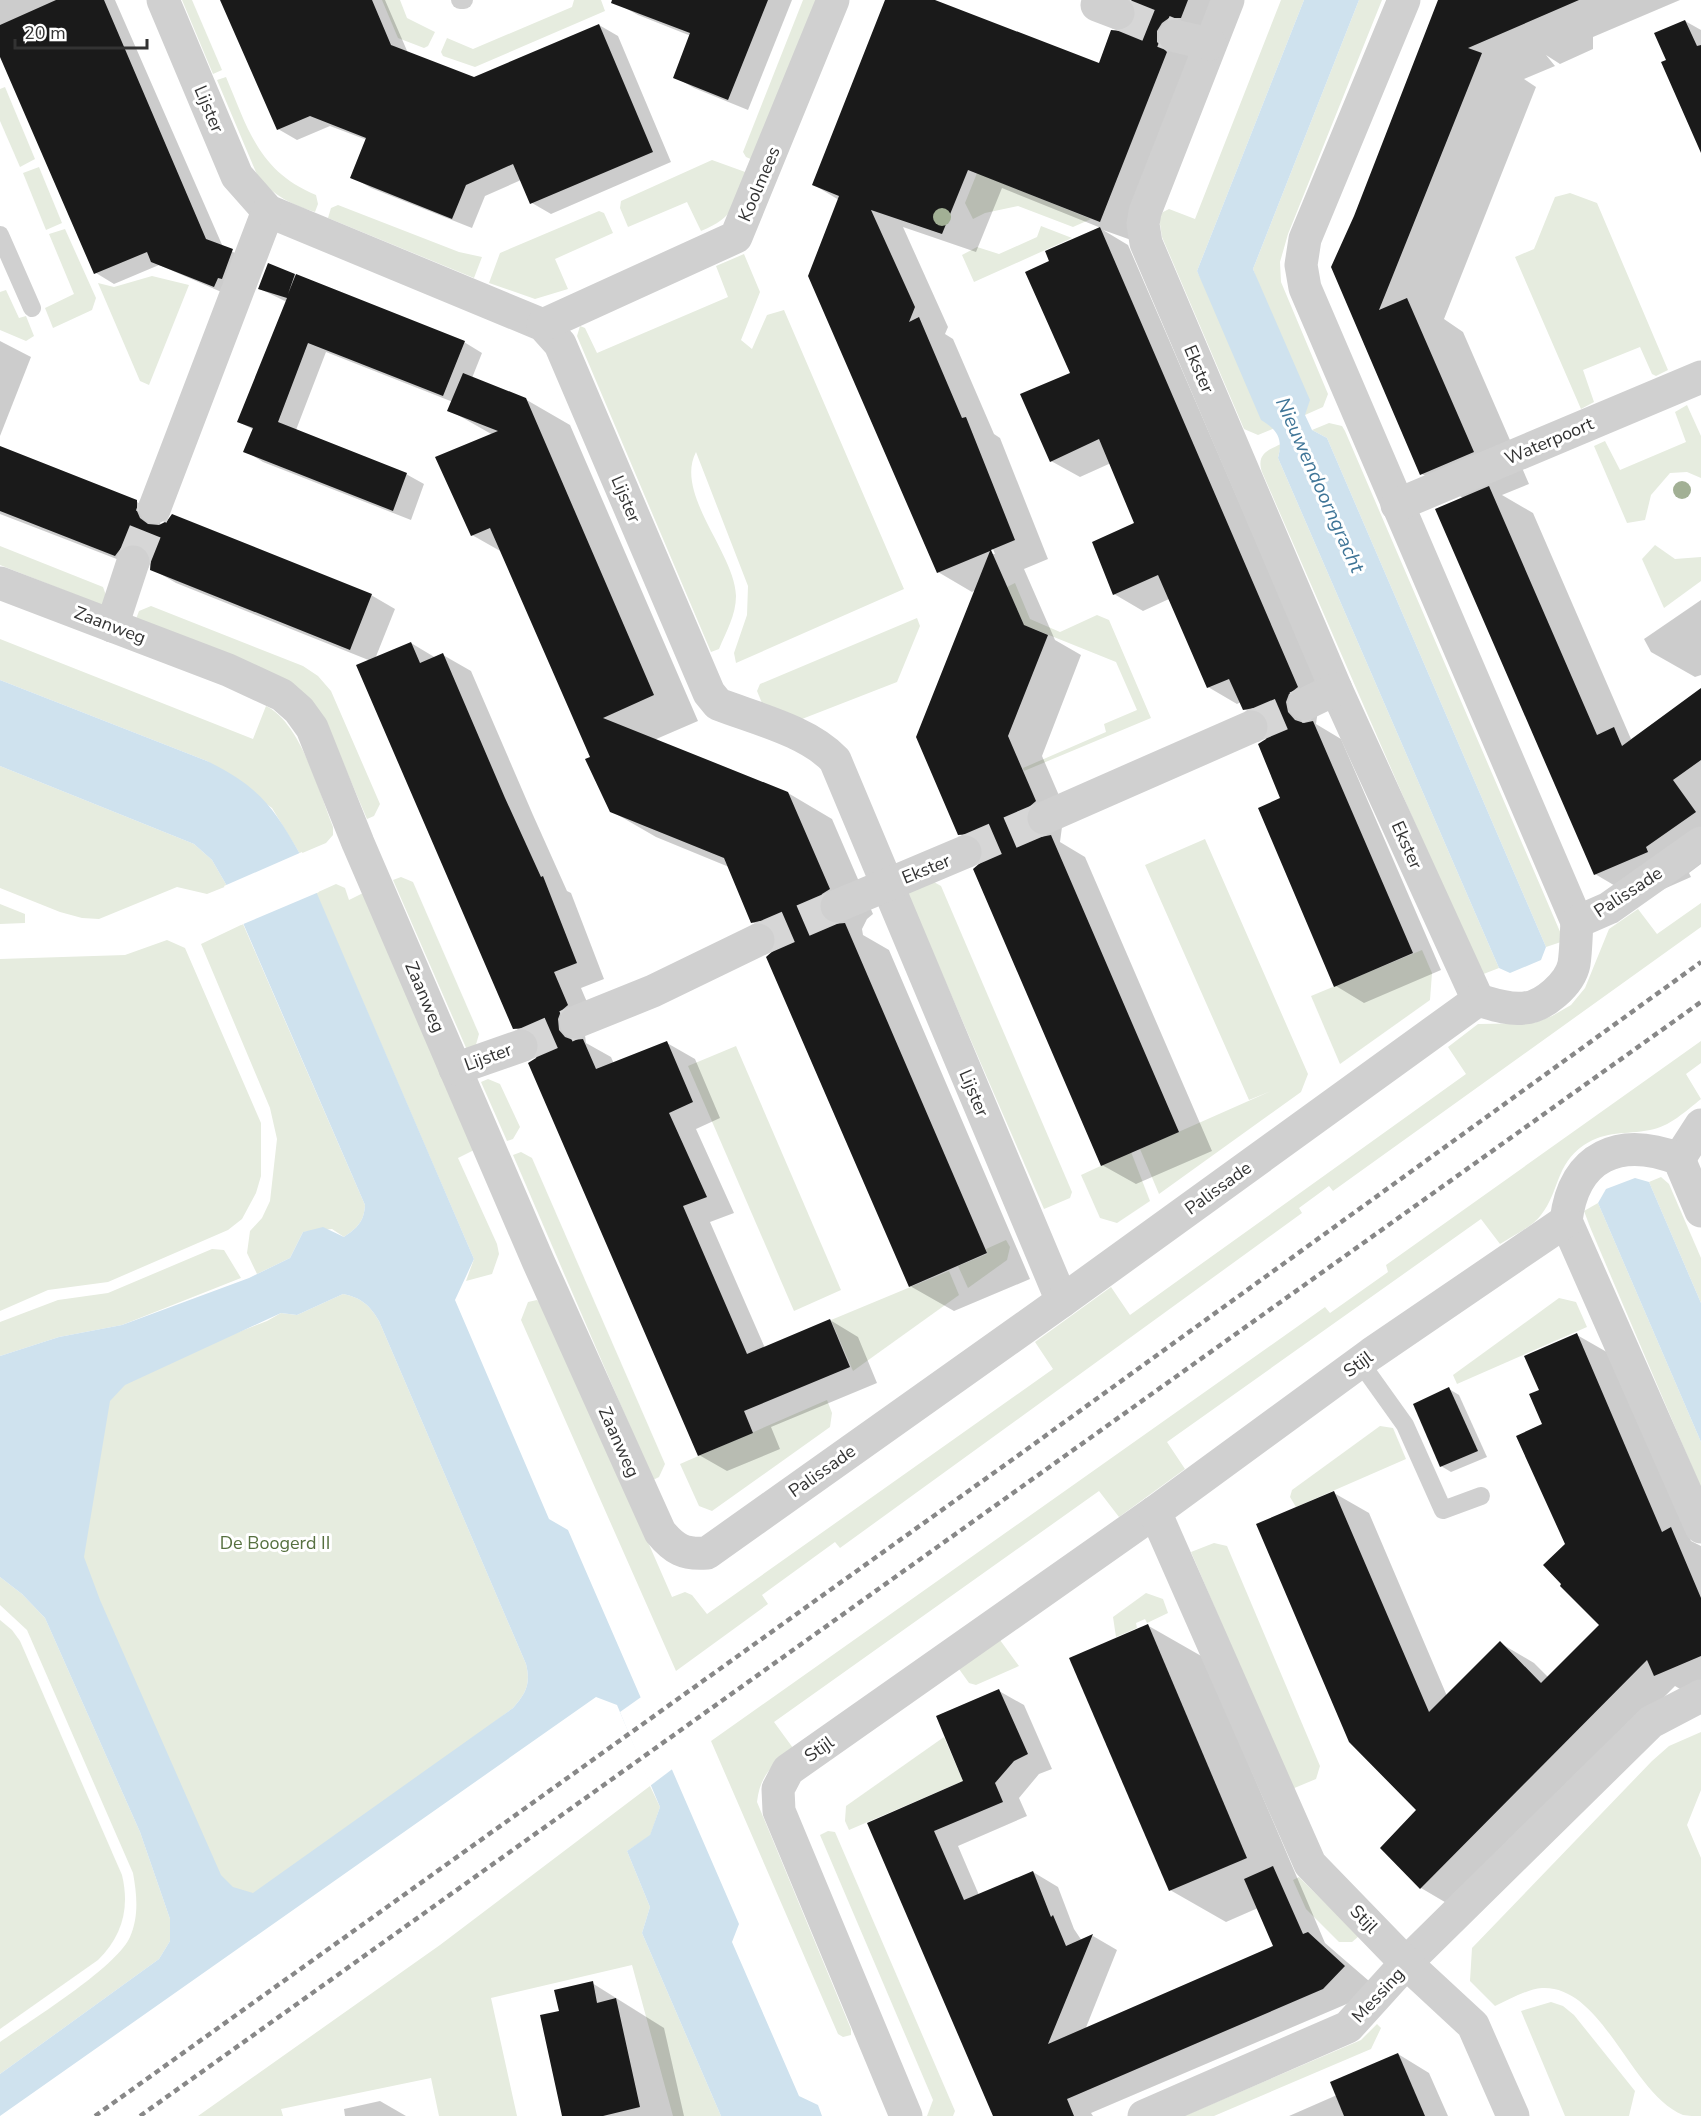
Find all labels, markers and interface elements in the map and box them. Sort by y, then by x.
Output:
scale bar [15,12,147,50]
text: 20 m [24,21,66,45]
street label: Lijster [188,82,230,137]
street label: Koolmees [732,143,786,225]
street label: Ekster [1178,341,1220,397]
water label: Nieuwendoorngracht [1269,393,1371,578]
street label: Waterpoort [1501,411,1598,470]
street label: Lijster [605,472,647,527]
street label: Zaanweg [71,600,149,650]
street label: Ekster [1386,817,1428,873]
street label: Ekster [898,848,954,890]
street label: Palissade [1589,861,1667,923]
street label: Zaanweg [399,958,451,1036]
street label: Lijster [461,1037,516,1077]
street label: Lijster [953,1066,995,1121]
street label: Palissade [1180,1156,1256,1220]
street label: Stijl [1338,1345,1378,1383]
street label: Zaanweg [593,1403,645,1481]
street label: Palissade [784,1439,860,1503]
park label: De Boogerd II [220,1531,330,1555]
street label: Stijl [799,1730,839,1768]
street label: Stijl [1345,1899,1384,1939]
street label: Messing [1346,1962,1410,2028]

